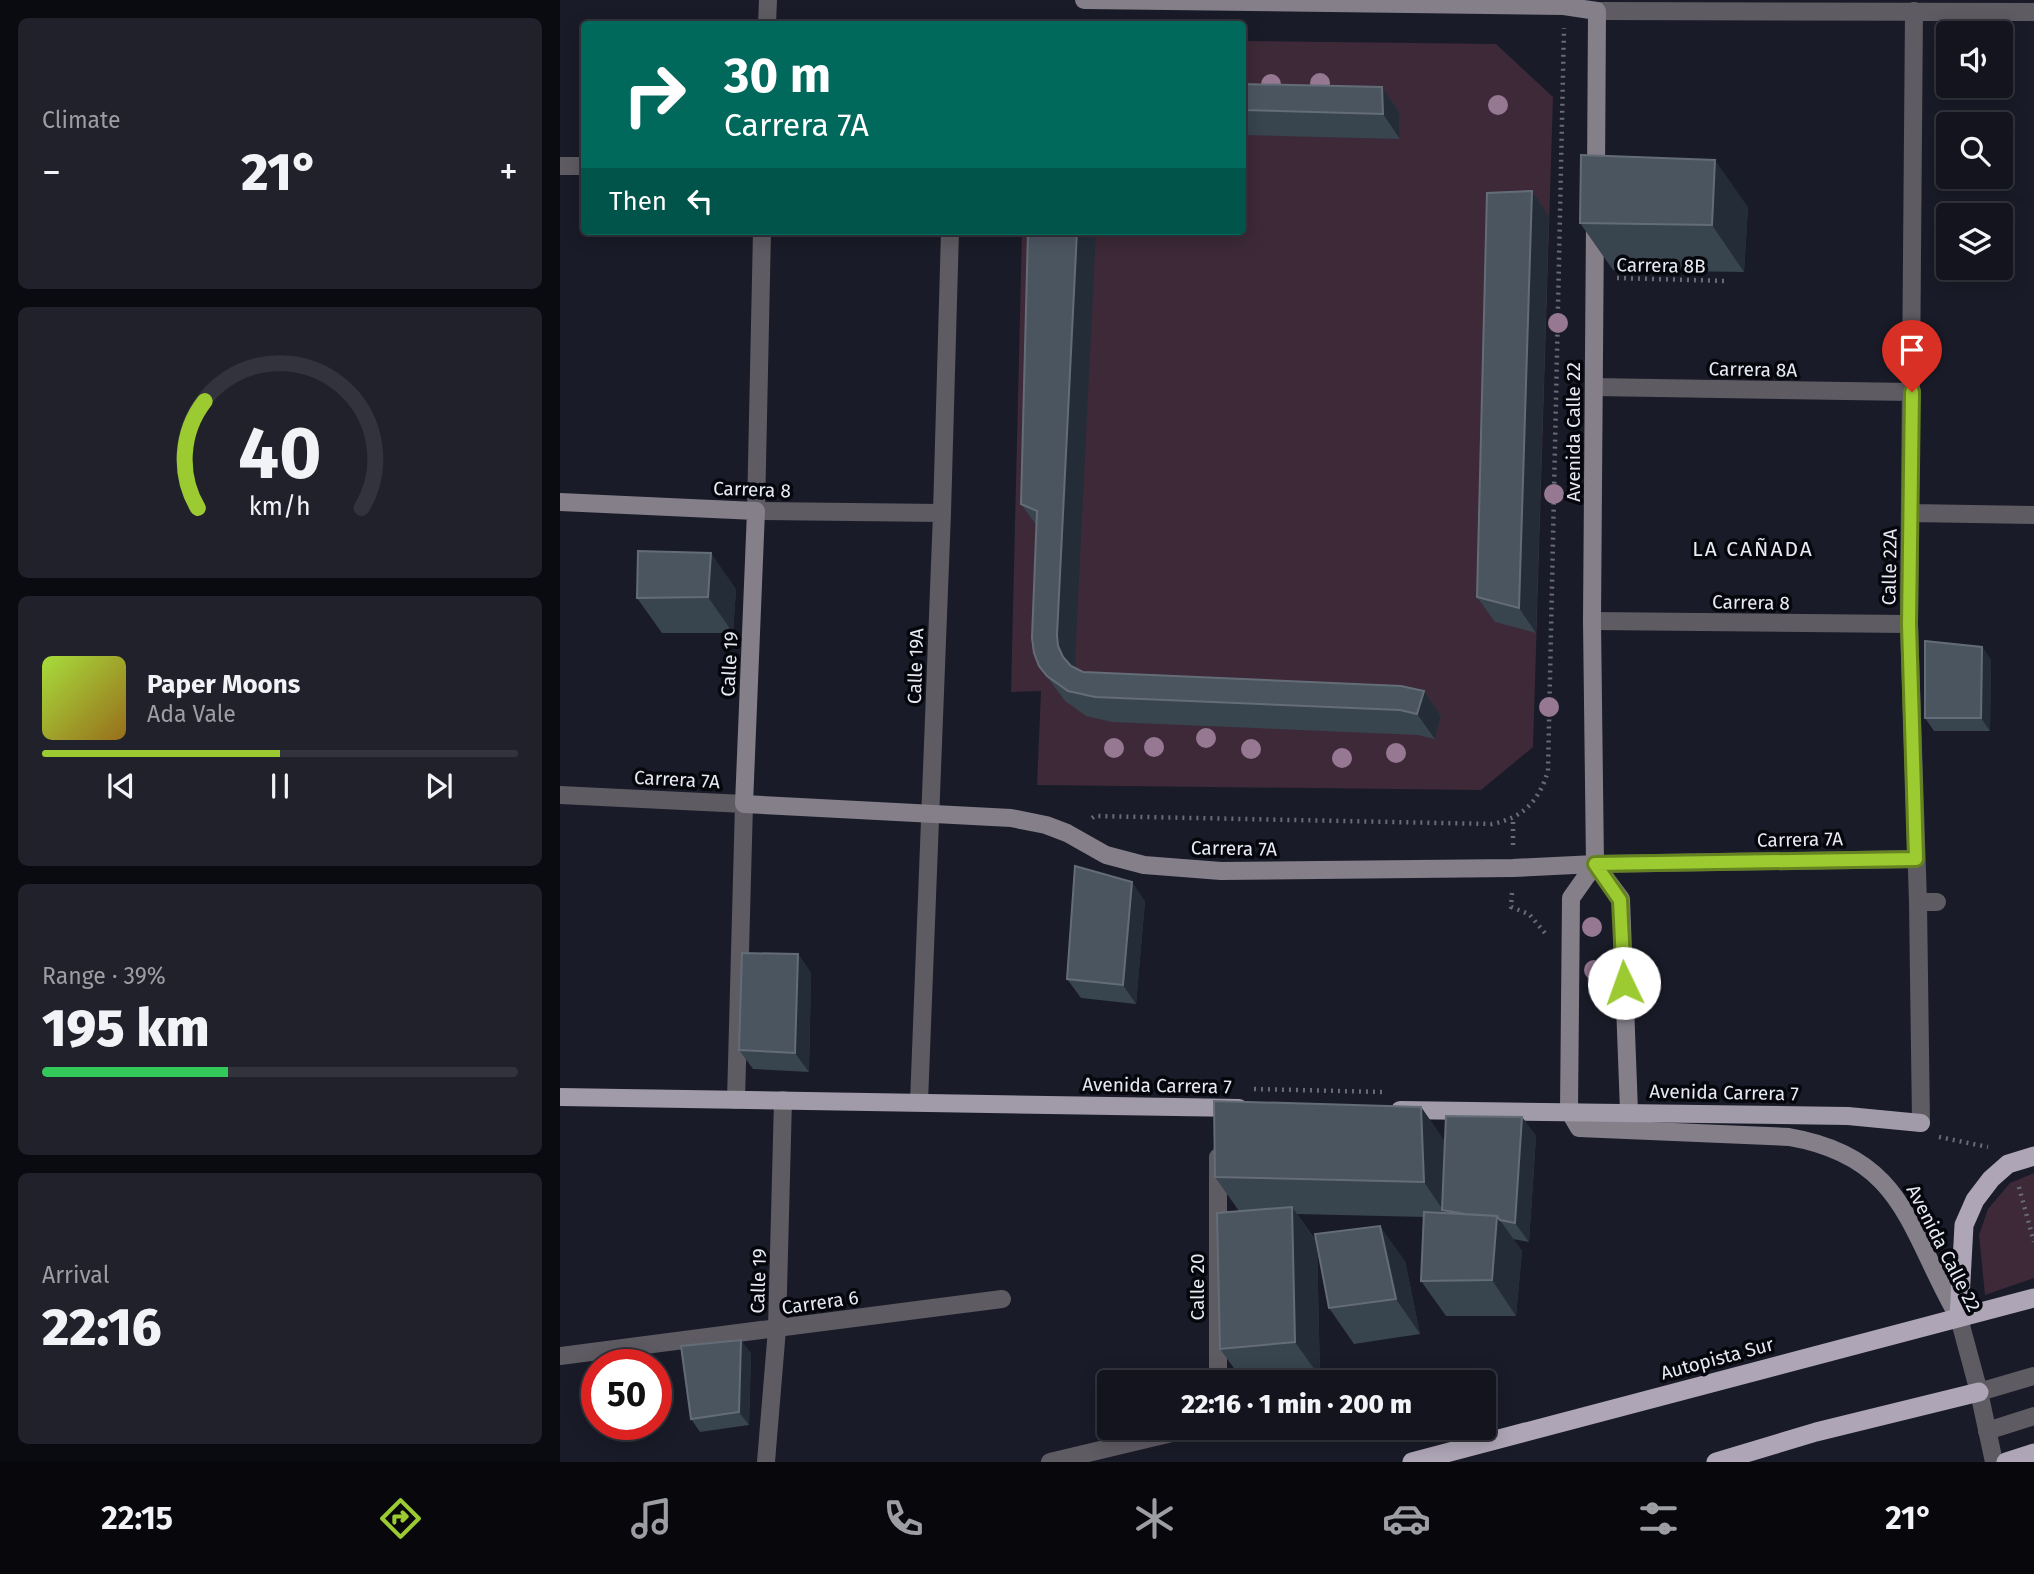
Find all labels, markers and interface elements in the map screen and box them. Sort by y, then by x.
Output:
map controls [1936,21,2013,280]
button: sound [1936,21,2013,98]
text: 30 m [724,46,831,105]
icon: right [609,49,700,140]
text: Climate [42,106,121,134]
text: Carrera 7A [724,106,869,144]
button: search [1936,112,2013,189]
text: 21° [241,141,319,204]
text: − [42,149,61,195]
text: + [499,149,518,195]
icon: left [681,182,719,220]
text: Then [609,186,667,217]
button: layers [1936,203,2013,280]
street label: Carrera 8B [1616,253,1706,278]
pin [1882,320,1942,392]
icon: arrive [1893,331,1931,369]
street label: Carrera 8A [1708,357,1798,382]
street label: Avenida Calle 22 [1562,362,1585,502]
text: 40 [238,411,322,498]
street label: Carrera 8 [713,477,791,502]
text: km/h [249,492,311,522]
street label: Calle 22A [1877,528,1902,606]
district label: LA CAÑADA [1692,536,1814,562]
street label: Carrera 8 [1712,590,1790,615]
street label: Calle 19A [903,628,928,704]
street label: Calle 19 [716,631,743,697]
text: Paper Moons [147,669,300,700]
text: Ada Vale [147,700,236,728]
street label: Carrera 7A [633,766,721,793]
icon: previous [102,767,140,805]
icon: pause [261,767,299,805]
icon: next [420,767,458,805]
street label: Carrera 7A [1757,827,1843,852]
street label: Carrera 7A [1191,836,1277,861]
position arrow [1587,946,1661,1020]
text: Range · 39% [42,962,166,990]
text: 195 km [42,997,210,1060]
street label: Avenida Carrera 7 [1082,1073,1232,1098]
street label: Avenida Carrera 7 [1649,1080,1799,1105]
street label: Avenida Calle 22 [1902,1181,1985,1316]
street label: Calle 19 [746,1248,771,1314]
street label: Calle 20 [1186,1253,1209,1321]
text: Arrival [42,1261,109,1289]
street label: Carrera 6 [780,1286,860,1319]
text: 22:16 [42,1296,162,1359]
street label: Autopista Sur [1658,1332,1777,1385]
speed limit sign: 50 [581,1349,672,1440]
text: 22:16 · 1 min · 200 m [1181,1389,1412,1420]
icon: directions [376,1494,425,1543]
icon: music [627,1494,676,1543]
icon: phone [879,1494,928,1543]
icon: climate [1130,1494,1179,1543]
icon: car [1382,1494,1431,1543]
icon: filters [1634,1494,1683,1543]
text: 22:15 [101,1499,173,1537]
text: 21° [1885,1499,1933,1537]

